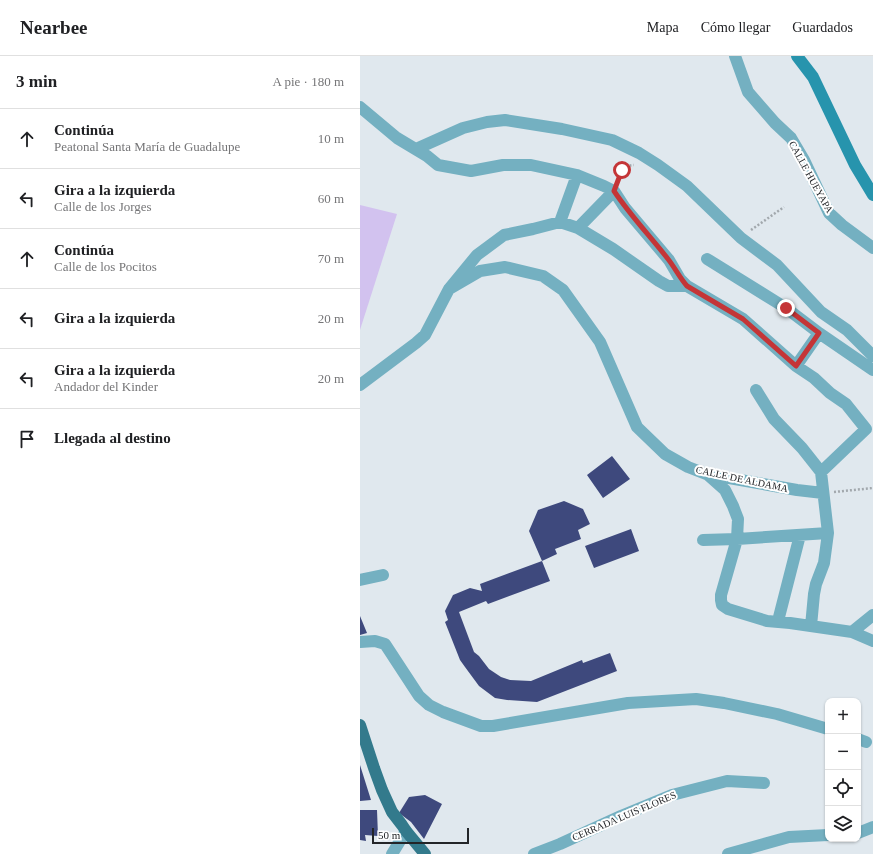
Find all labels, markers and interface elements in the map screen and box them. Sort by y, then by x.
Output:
text: Nearbee [20,17,88,38]
text: Mapa [647,20,679,35]
text: Cómo llegar [701,20,770,35]
text: Guardados [792,20,853,35]
text: 3 min [16,72,57,91]
text: A pie · 180 m [273,74,344,89]
text: Continúa [54,122,114,138]
icon: ahead [16,128,38,150]
text: 10 m [318,131,344,146]
text: Peatonal Santa María de Guadalupe [54,139,240,154]
street label: CALLE HUEYAPA [787,139,836,216]
route start [613,161,631,179]
text: Gira a la izquierda [54,182,175,198]
icon: left [16,188,38,210]
text: 60 m [318,191,344,206]
text: Calle de los Jorges [54,199,152,214]
text: Continúa [54,242,114,258]
icon: ahead [16,248,38,270]
text: 70 m [318,251,344,266]
text: Calle de los Pocitos [54,259,157,274]
route end [777,299,795,317]
icon: left [16,308,38,330]
text: Gira a la izquierda [54,310,175,326]
text: 20 m [318,311,344,326]
text: Gira a la izquierda [54,362,175,378]
icon: left [16,368,38,390]
text: 20 m [318,371,344,386]
text: Andador del Kinder [54,379,158,394]
icon: arrive [16,428,38,450]
text: Llegada al destino [54,430,171,446]
street label: CALLE DE ALDAMA [695,464,790,494]
map controls [825,698,861,842]
button: + [825,698,861,734]
button: − [825,734,861,770]
button: locate [825,770,861,806]
street label: CERRADA LUIS FLORES [570,789,678,843]
button: layers [825,806,861,842]
scale bar [372,826,469,845]
text: 50 m [378,829,400,841]

